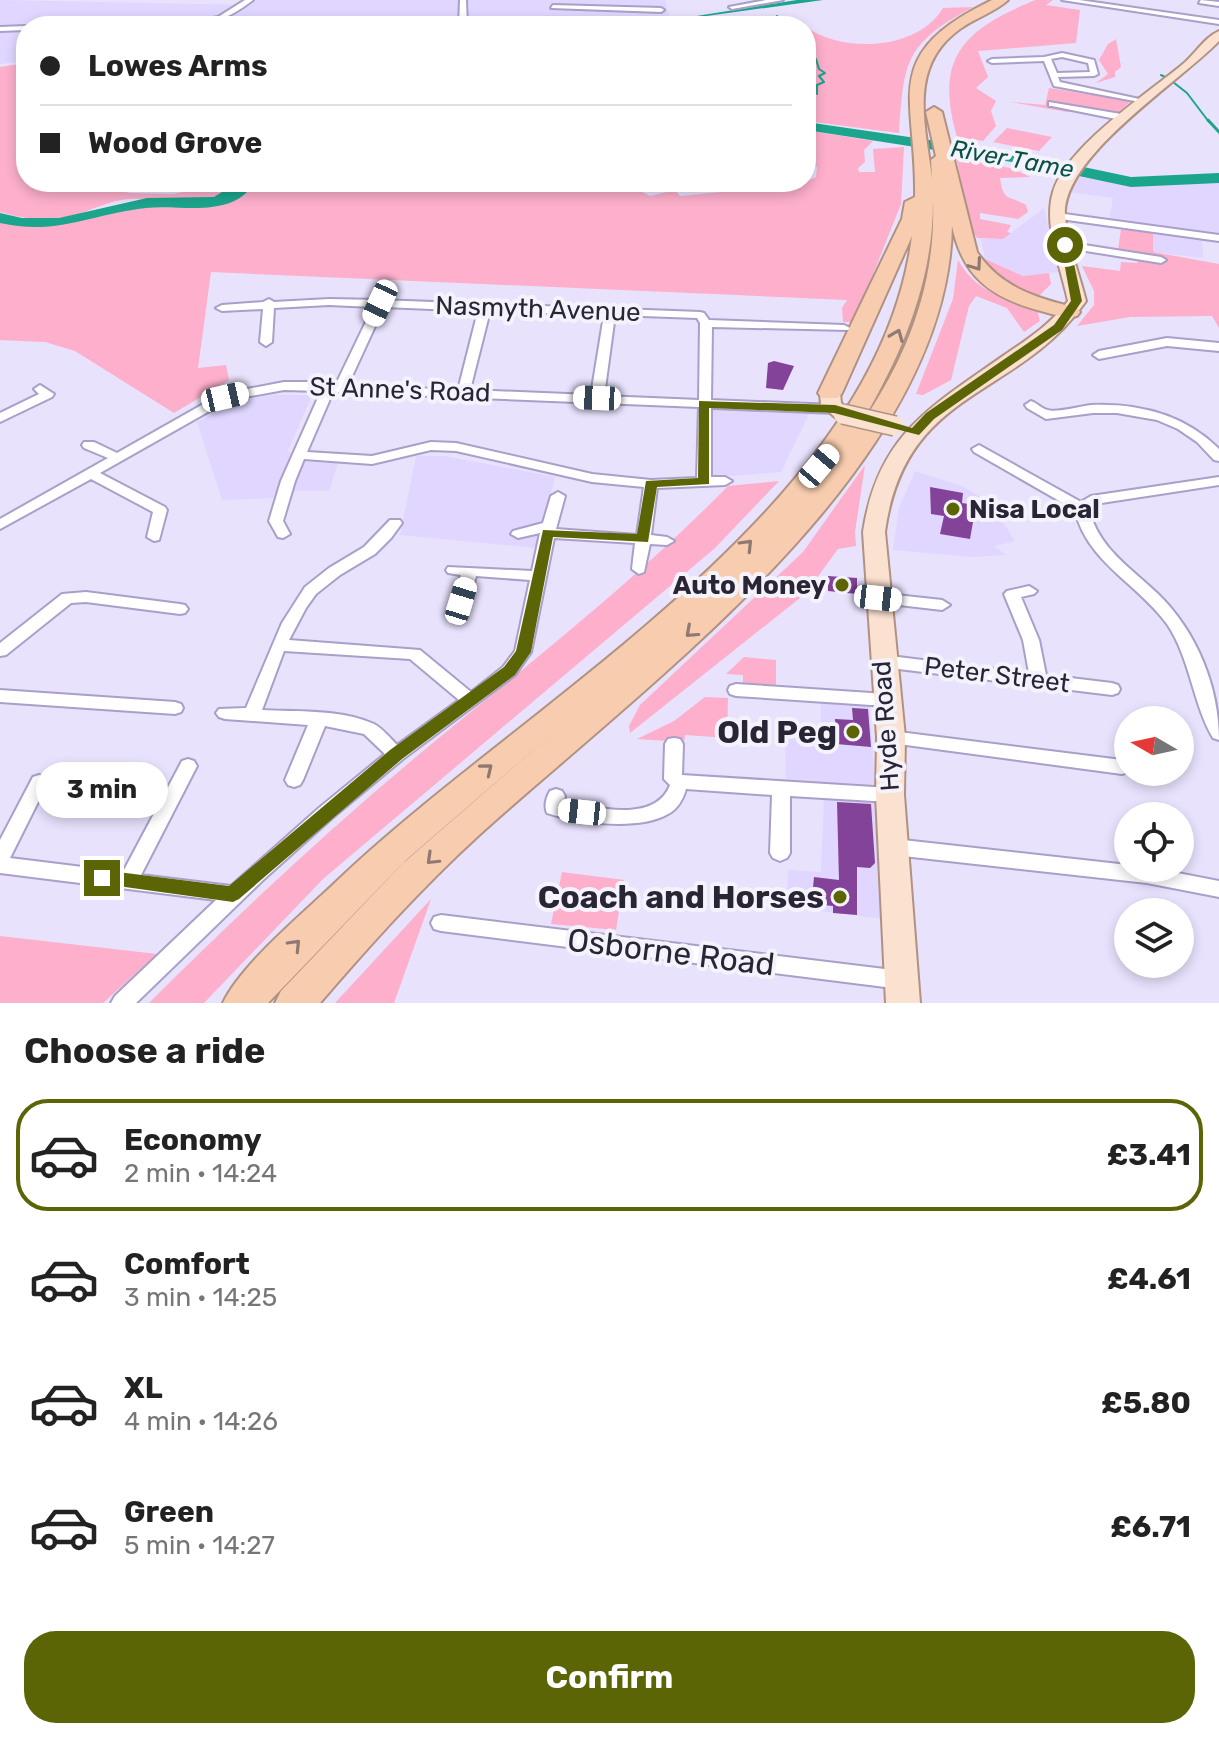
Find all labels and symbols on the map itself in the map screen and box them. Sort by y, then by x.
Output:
water label: River Tame [948,134,1076,184]
route start [1047,227,1083,263]
one-way arrow [966,257,981,271]
car [359,276,401,330]
street label: Nasmyth Avenue [435,290,641,328]
one-way arrow [887,329,903,343]
street label: St Anne's Road [309,371,491,409]
car [199,380,251,414]
car [573,385,621,411]
car [794,440,844,492]
place label: Nisa Local [969,494,1100,525]
marker: Nisa Local [944,500,962,518]
one-way arrow [738,540,753,554]
place label: Auto Money [673,570,826,601]
car [443,575,479,627]
marker: Auto Money [833,576,851,594]
car [853,584,903,612]
one-way arrow [685,622,700,636]
street label: Peter Street [922,651,1072,699]
street label: Hyde Road [866,660,906,792]
north arrow [1114,706,1194,786]
place label: Old Peg [717,713,837,751]
marker: Old Peg [844,723,862,741]
callout: 3 min [36,762,168,818]
one-way arrow [477,764,492,779]
car [557,798,607,826]
one-way arrow [427,850,441,864]
route end [84,860,120,896]
place label: Coach and Horses [538,878,824,916]
marker: Coach and Horses [831,888,849,906]
street label: Osborne Road [565,920,777,984]
one-way arrow [286,940,301,954]

